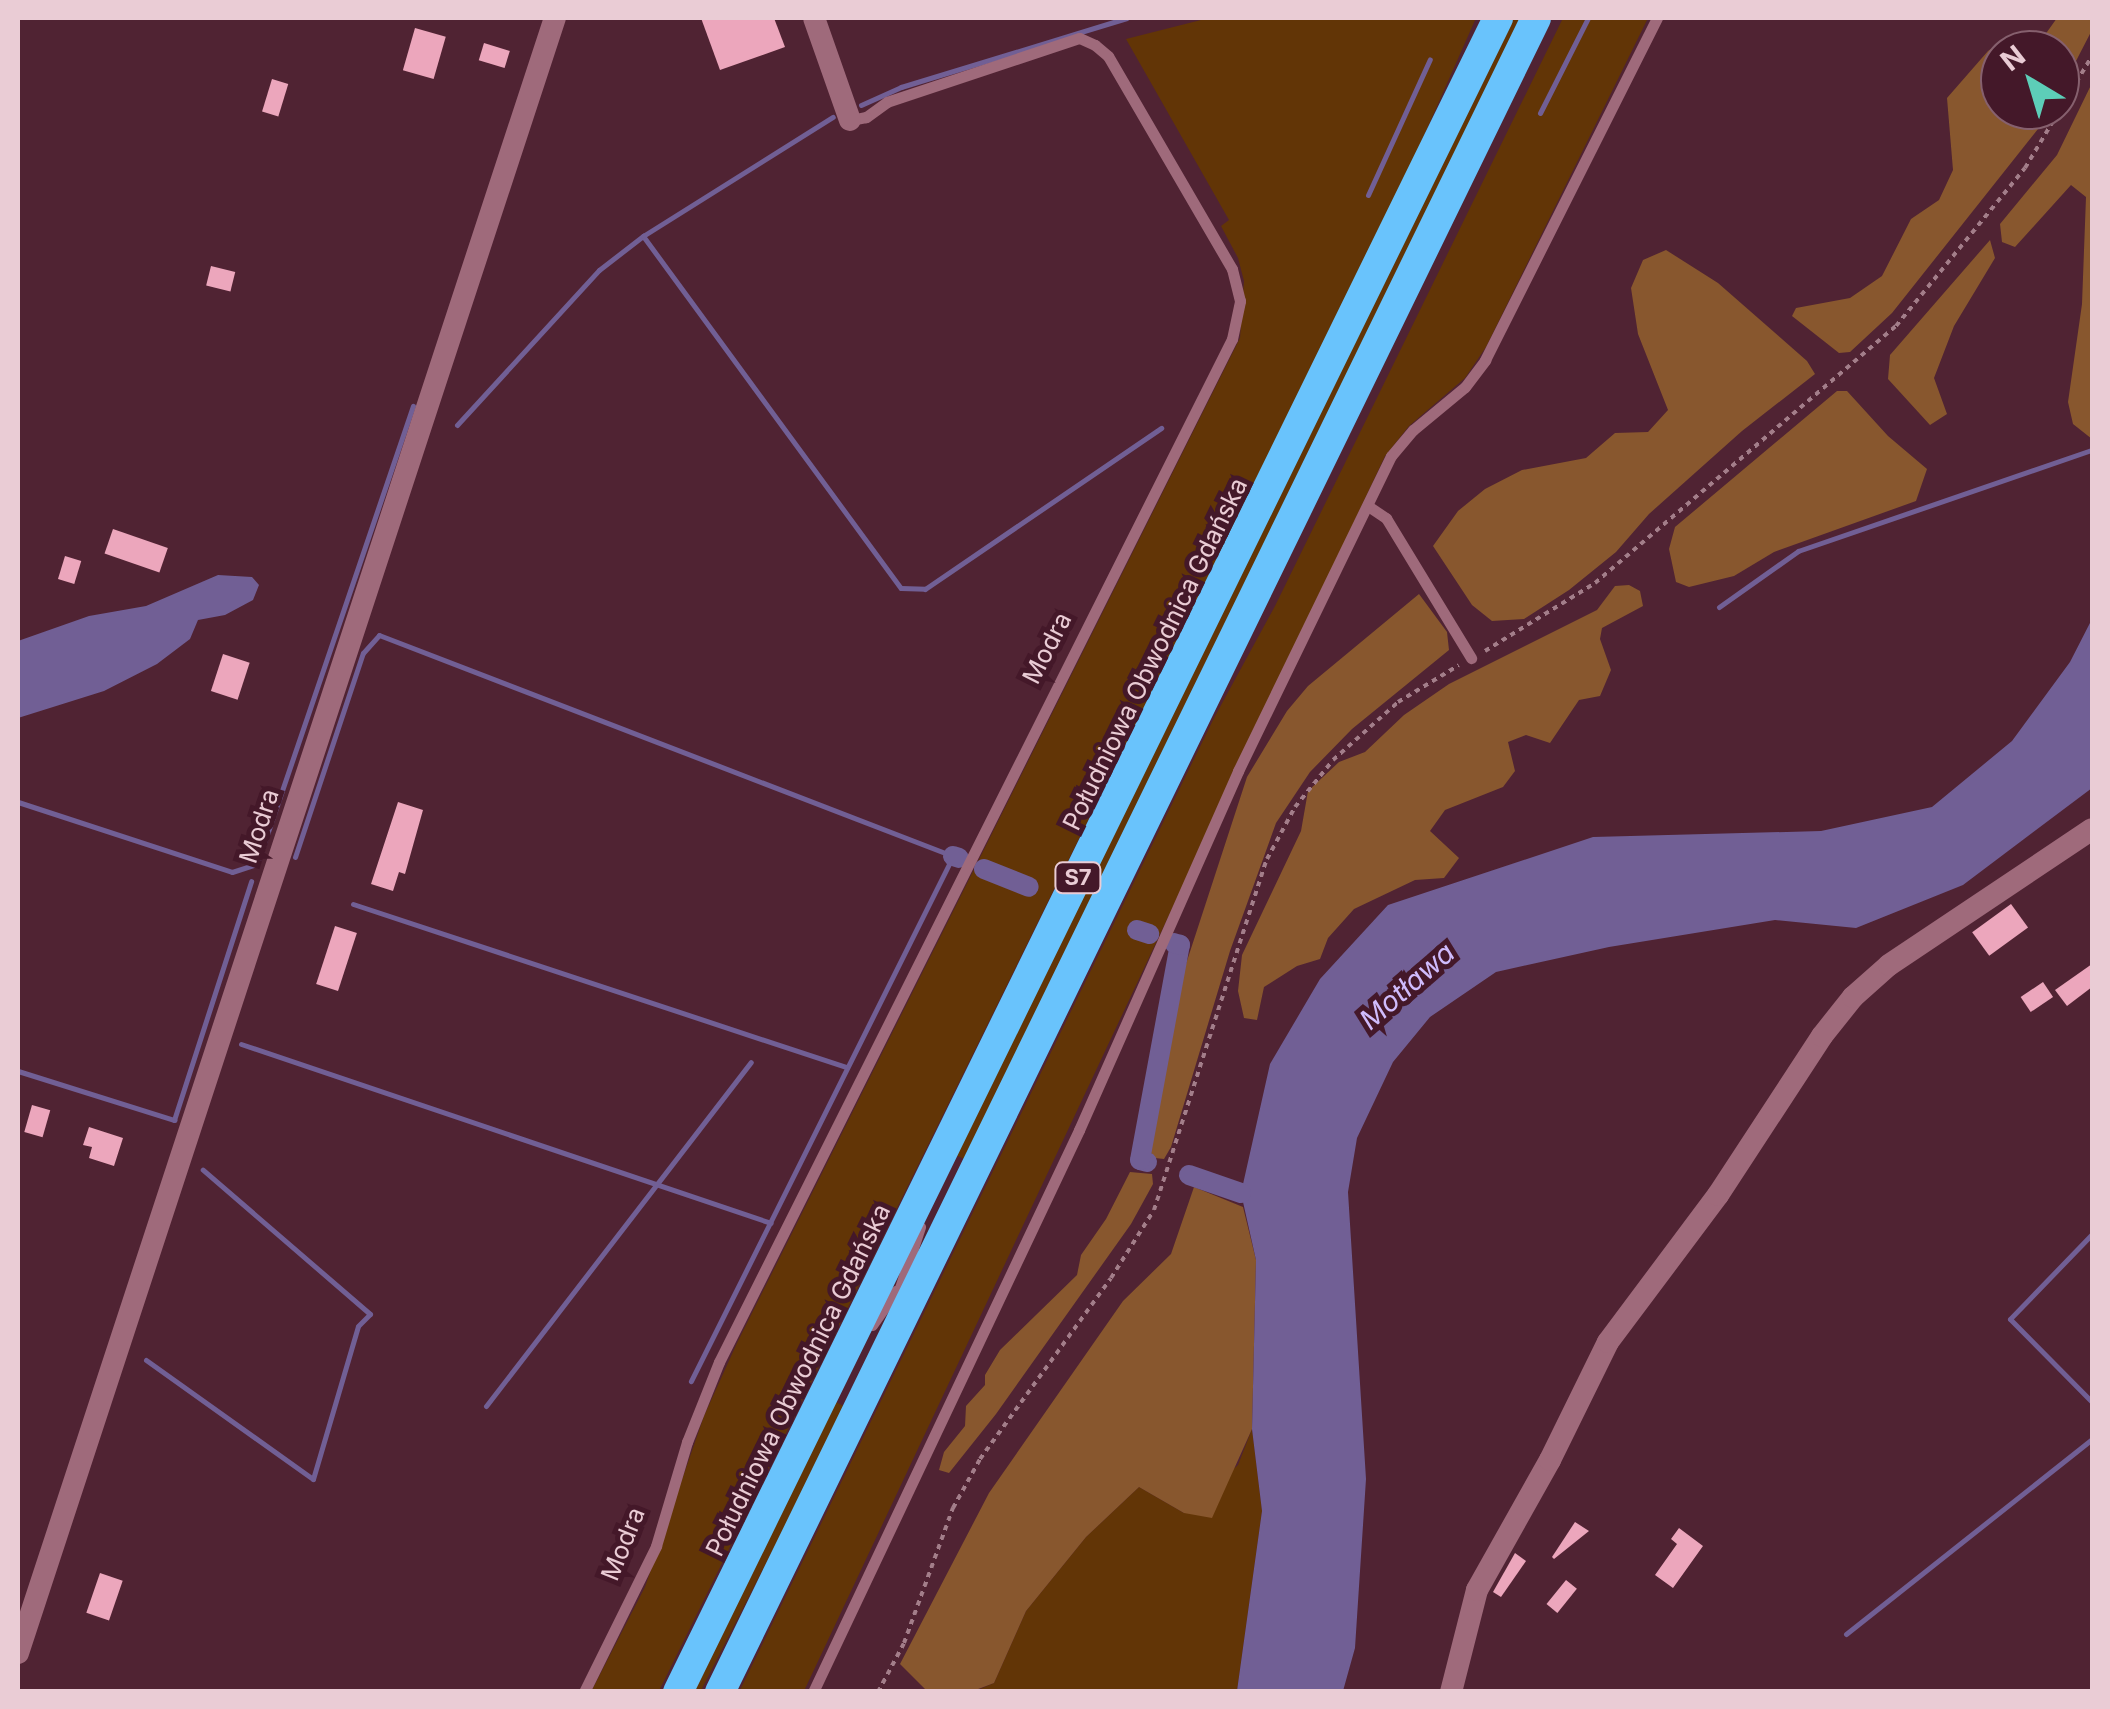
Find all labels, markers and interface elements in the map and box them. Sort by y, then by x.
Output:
north arrow [1980,30,2080,130]
text: N [1994,38,2032,78]
street label: Południowa Obwodnica Gdańska [1056,473,1254,835]
street label: Modra [1016,607,1078,689]
street label: Modra [233,785,285,867]
road number: S7 [1053,861,1103,895]
water label: Motława [1353,936,1461,1036]
street label: Południowa Obwodnica Gdańska [699,1199,897,1561]
street label: Modra [595,1503,651,1585]

